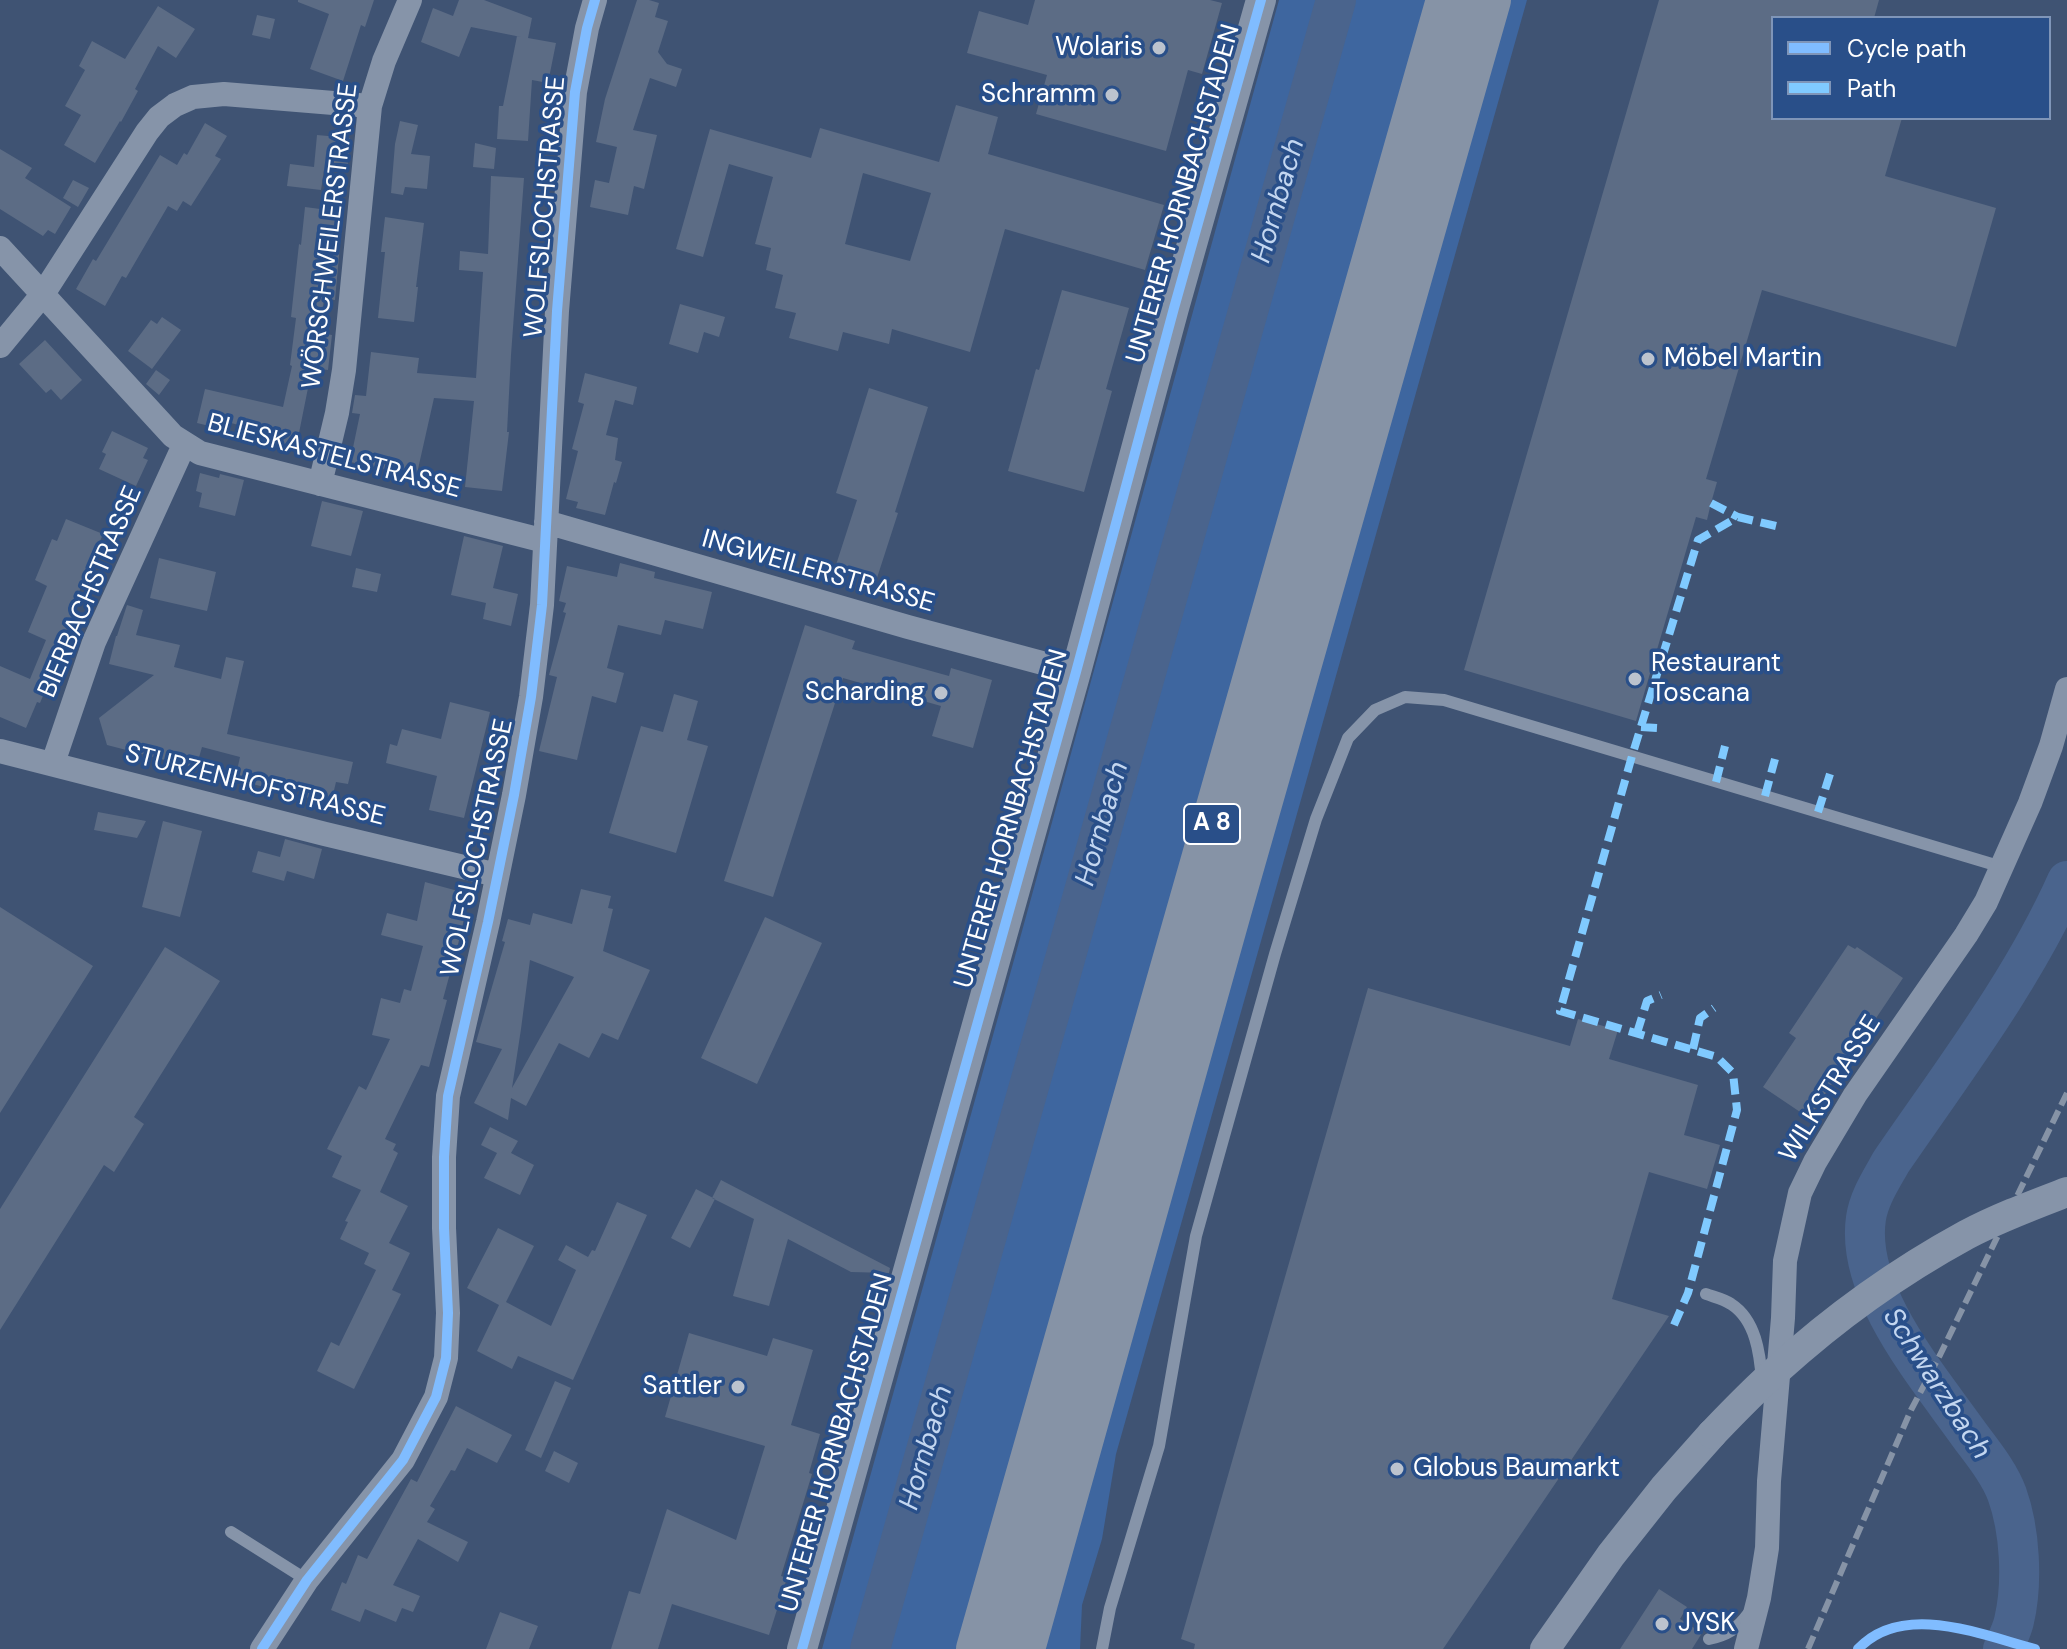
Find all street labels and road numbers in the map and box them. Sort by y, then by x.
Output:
street label: UNTERER HORNBACHSTADEN [1121,21,1247,367]
street label: WOLFSLOCHSTRASSE [519,75,573,339]
street label: WÖRSCHWEILERSTRASSE [297,81,365,391]
street label: BLIESKASTELSTRASSE [204,408,464,506]
street label: BIERBACHSTRASSE [32,482,150,702]
street label: INGWEILERSTRASSE [698,524,938,620]
street label: UNTERER HORNBACHSTADEN [949,646,1075,992]
street label: WOLFSLOCHSTRASSE [435,716,521,980]
street label: STURZENHOFSTRASSE [122,739,388,833]
road number: A 8 [1184,804,1240,844]
street label: WILKSTRASSE [1774,1010,1888,1168]
street label: UNTERER HORNBACHSTADEN [774,1270,900,1616]

